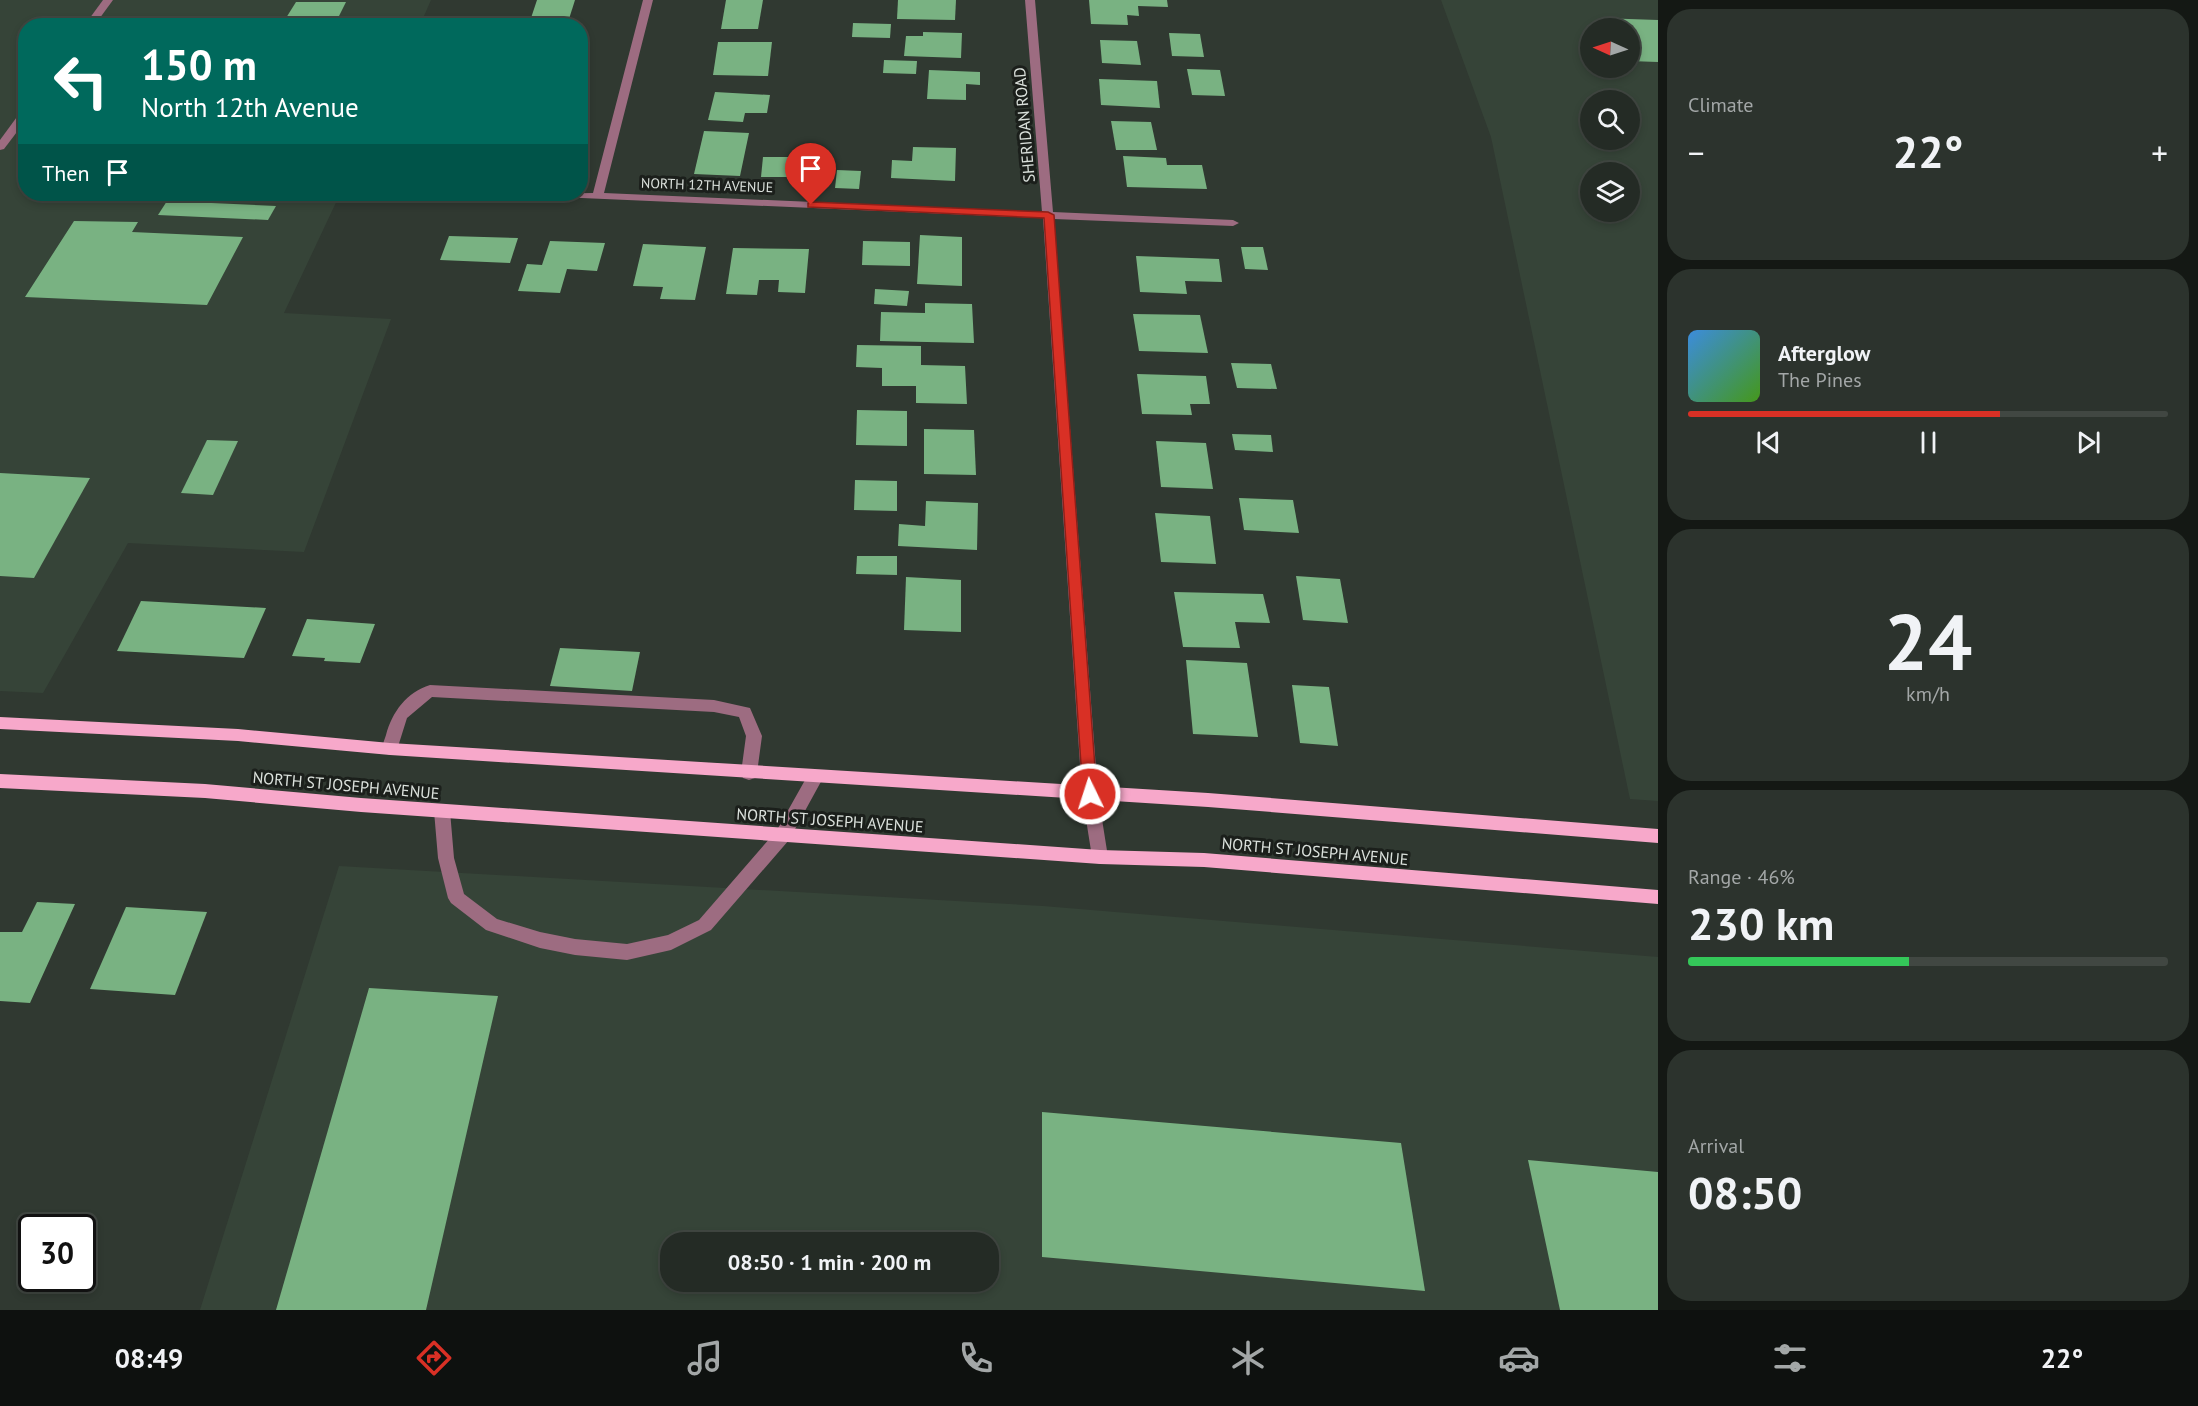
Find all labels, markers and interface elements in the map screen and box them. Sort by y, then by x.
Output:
north arrow [1580,18,1640,78]
map controls [1580,18,1640,222]
text: 150 m [141,37,257,92]
icon: left [42,42,120,120]
street label: SHERIDAN ROAD [1009,67,1039,183]
text: North 12th Avenue [141,90,359,124]
button: search [1580,90,1640,150]
text: Climate [1688,92,1754,118]
text: 22° [1893,122,1963,180]
text: − [1688,131,1705,174]
text: + [2151,131,2168,174]
pin [785,143,836,205]
icon: arrive [794,152,827,185]
icon: arrive [101,156,134,189]
text: Then [42,159,89,187]
button: layers [1580,162,1640,222]
street label: NORTH 12TH AVENUE [641,174,773,196]
text: Afterglow [1778,339,1870,367]
text: The Pines [1778,367,1862,393]
icon: previous [1752,426,1785,459]
icon: pause [1912,426,1945,459]
icon: next [2072,426,2105,459]
text: 24 [1884,591,1972,692]
text: km/h [1906,681,1950,707]
position arrow [1058,762,1122,826]
street label: NORTH ST JOSEPH AVENUE [252,767,440,803]
street label: NORTH ST JOSEPH AVENUE [736,803,924,837]
street label: NORTH ST JOSEPH AVENUE [1221,833,1409,869]
text: Range · 46% [1688,864,1795,890]
text: 230 km [1688,894,1834,952]
text: Arrival [1688,1133,1744,1159]
text: 08:50 [1688,1163,1802,1221]
speed limit sign: 30 [18,1214,96,1292]
text: 08:50 · 1 min · 200 m [728,1248,931,1276]
icon: directions [413,1337,455,1379]
icon: music [684,1337,726,1379]
icon: phone [955,1337,997,1379]
icon: climate [1227,1337,1269,1379]
icon: car [1498,1337,1540,1379]
icon: filters [1769,1337,1811,1379]
text: 08:49 [115,1341,183,1375]
text: 22° [2041,1341,2083,1375]

